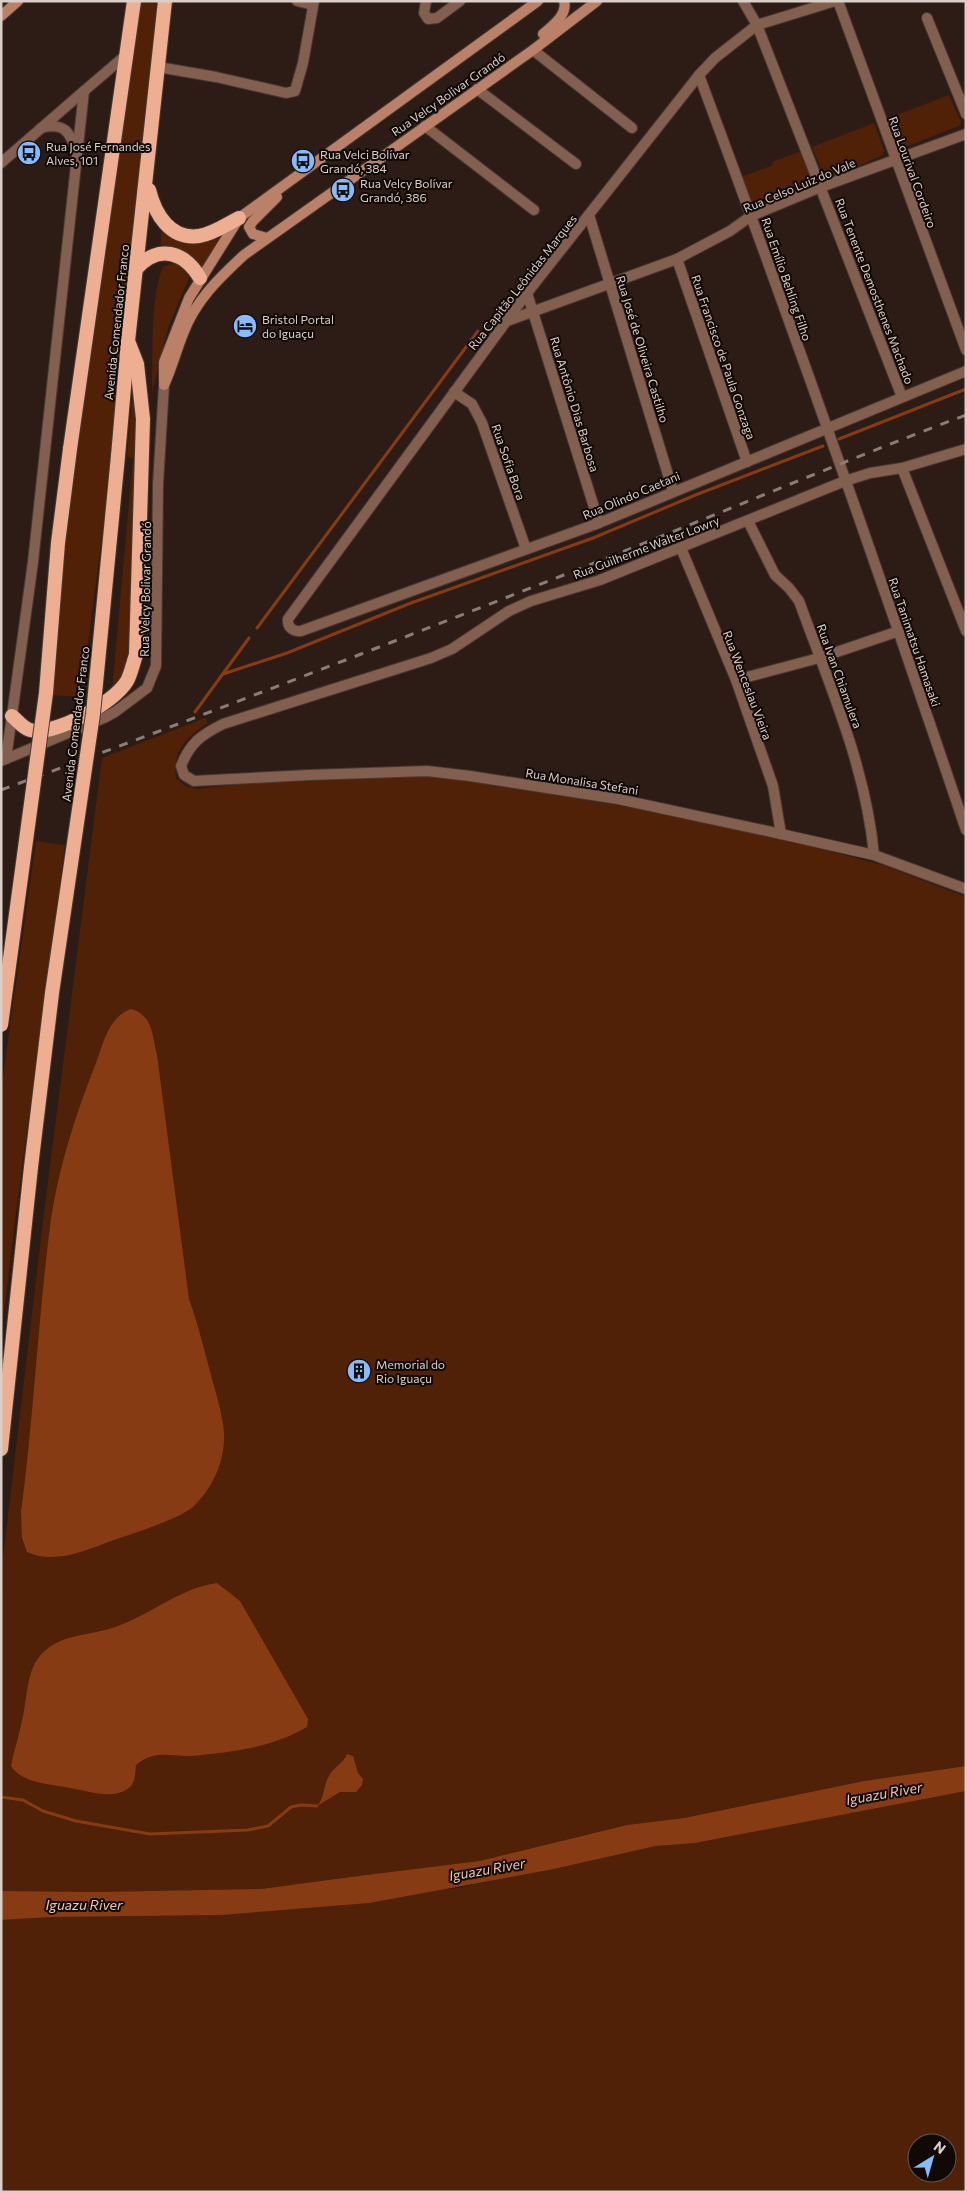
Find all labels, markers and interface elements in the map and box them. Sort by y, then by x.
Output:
street label: Rua Velcy Bolivar Grandó [388,49,508,139]
street label: Rua Lourival Cordeiro [886,114,940,230]
place label: Rua José Fernandes Alves, 101 [46,139,150,167]
bus stop icon: Rua José Fernandes Alves, 101 [16,140,42,166]
place label: Rua Velci Bolívar Grandó, 384 [320,147,410,175]
bus stop icon: Rua Velci Bolívar Grandó, 384 [290,148,316,174]
street label: Rua Celso Luiz do Vale [741,155,857,215]
place label: Rua Velcy Bolívar Grandó, 386 [360,176,453,204]
bus stop icon: Rua Velcy Bolívar Grandó, 386 [330,177,356,203]
street label: Rua Tenente Demosthenes Machado [833,196,917,386]
street label: Rua Capitão Leônidas Marques [465,212,579,352]
street label: Rua Emílio Behling Filho [759,216,815,342]
street label: Avenida Comendador Franco [101,243,131,401]
street label: Rua Francisco de Paula Gonzaga [689,273,759,441]
street label: Rua José de Oliveira Castilho [613,274,672,425]
place label: Bristol Portal do Iguaçu [262,312,334,340]
hotel icon: Bristol Portal do Iguaçu [232,313,258,339]
street label: Rua Antônio Dias Barbosa [548,335,602,473]
street label: Rua Sofia Bora [489,422,529,502]
street label: Rua Olindo Caetani [580,468,682,522]
street label: Rua Guilherme Walter Lowry [571,513,721,581]
street label: Rua Velcy Bolivar Grandó [137,521,153,657]
street label: Rua Tanimatsu Hamasaki [886,576,944,708]
street label: Rua Ivan Chiamulera [815,622,865,730]
street label: Rua Wenceslau Vieira [721,629,775,741]
street label: Avenida Comendador Franco [59,645,91,803]
street label: Rua Monalisa Stefani [525,765,639,797]
place label: Memorial do Rio Iguaçu [376,1357,445,1385]
building icon: Memorial do Rio Iguaçu [346,1358,372,1384]
water label: Iguazu River [845,1778,924,1808]
water label: Iguazu River [448,1854,527,1884]
water label: Iguazu River [45,1896,123,1913]
north arrow [907,2133,957,2183]
text: N [931,2137,949,2157]

